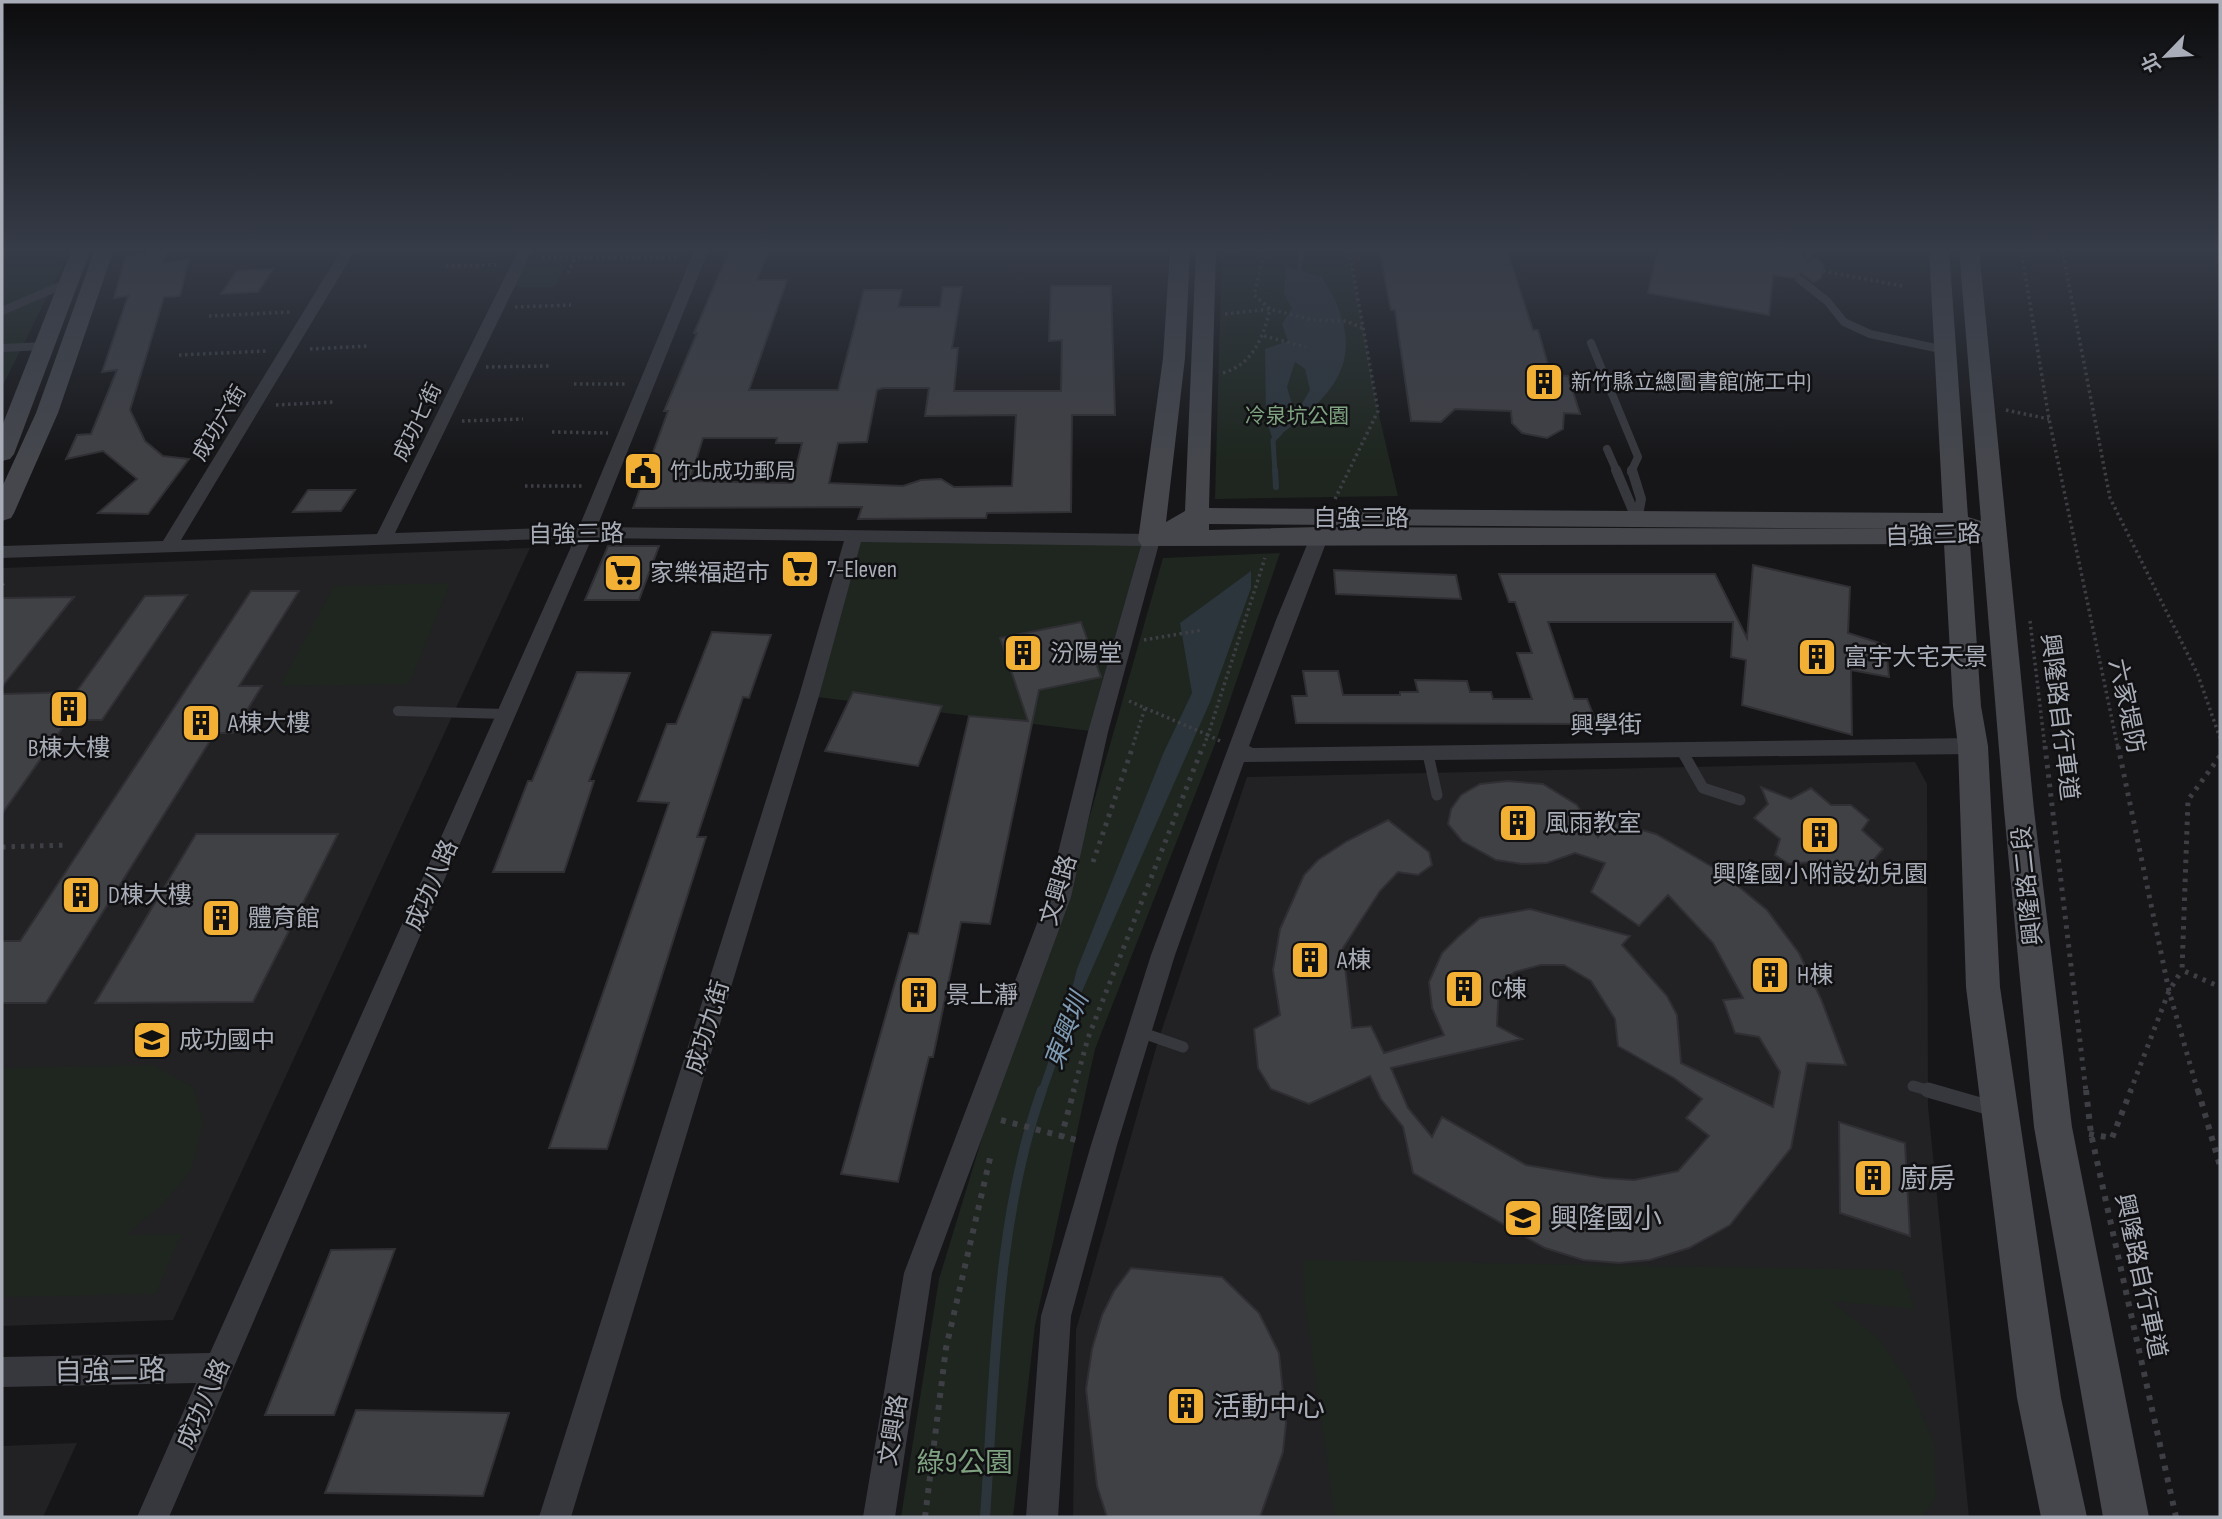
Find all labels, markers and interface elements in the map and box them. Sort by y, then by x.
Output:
north arrow [2131,21,2201,91]
text: 北 [2138,49,2166,76]
building icon: 新竹縣立總圖書館(施工中) [1523,361,1565,403]
place label: 新竹縣立總圖書館(施工中) [1571,370,1811,395]
street label: 成功七街 [388,379,447,465]
street label: 成功六街 [187,381,252,466]
park label: 冷泉坑公園 [1245,404,1350,429]
public building icon: 竹北成功郵局 [622,450,664,492]
place label: 竹北成功郵局 [670,459,796,484]
street label: 自強三路 [1313,504,1409,533]
street label: 自強三路 [528,519,624,550]
street label: 自強三路 [1885,519,1981,552]
supermarket icon: 7-Eleven [779,548,821,590]
supermarket icon: 家樂福超市 [602,552,644,594]
place label: 7-Eleven [827,555,897,584]
place label: 家樂福超市 [650,559,770,588]
building icon: 汾陽堂 [1002,632,1044,674]
street label: 興隆路自行車道 [2035,632,2084,802]
building icon: 富宇大宅天景 [1796,636,1838,678]
place label: 汾陽堂 [1050,639,1122,668]
place label: 富宇大宅天景 [1844,643,1988,672]
street label: 六家堤防 [2102,656,2151,756]
building icon: B棟大樓 [48,688,90,730]
building icon: A棟大樓 [180,702,222,744]
place label: A棟大樓 [227,709,310,738]
street label: 興學街 [1570,710,1642,741]
place label: B棟大樓 [28,734,110,763]
building icon: 風雨教室 [1497,802,1539,844]
place label: 風雨教室 [1545,809,1641,838]
building icon: 興隆國小附設幼兒園 [1799,814,1841,856]
street label: 興隆路二段 [2007,825,2048,947]
street label: 成功八路 [399,835,464,935]
street label: 文興路 [1034,851,1083,929]
place label: 興隆國小附設幼兒園 [1712,860,1928,889]
building icon: D棟大樓 [60,874,102,916]
place label: D棟大樓 [108,881,192,910]
building icon: 體育館 [200,897,242,939]
place label: 體育館 [248,904,320,933]
building icon: A棟 [1289,939,1331,981]
place label: A棟 [1336,946,1371,975]
building icon: H棟 [1749,954,1791,996]
place label: H棟 [1797,961,1833,990]
building icon: C棟 [1443,968,1485,1010]
building icon: 景上瀞 [898,974,940,1016]
place label: C棟 [1491,975,1527,1004]
street label: 成功九街 [680,977,735,1077]
place label: 景上瀞 [946,981,1018,1010]
water label: 東興圳 [1039,986,1097,1074]
school or university icon: 成功國中 [131,1019,173,1061]
place label: 成功國中 [179,1026,275,1055]
building icon: 廚房 [1852,1157,1894,1199]
place label: 廚房 [1900,1163,1956,1196]
street label: 興隆路自行車道 [2109,1191,2172,1361]
school or university icon: 興隆國小 [1502,1197,1544,1239]
place label: 興隆國小 [1550,1203,1662,1236]
street label: 自強二路 [54,1354,166,1389]
street label: 成功八路 [171,1354,236,1454]
building icon: 活動中心 [1165,1385,1207,1427]
place label: 活動中心 [1213,1391,1325,1424]
street label: 文興路 [874,1392,913,1468]
park label: 綠9公園 [917,1447,1013,1480]

